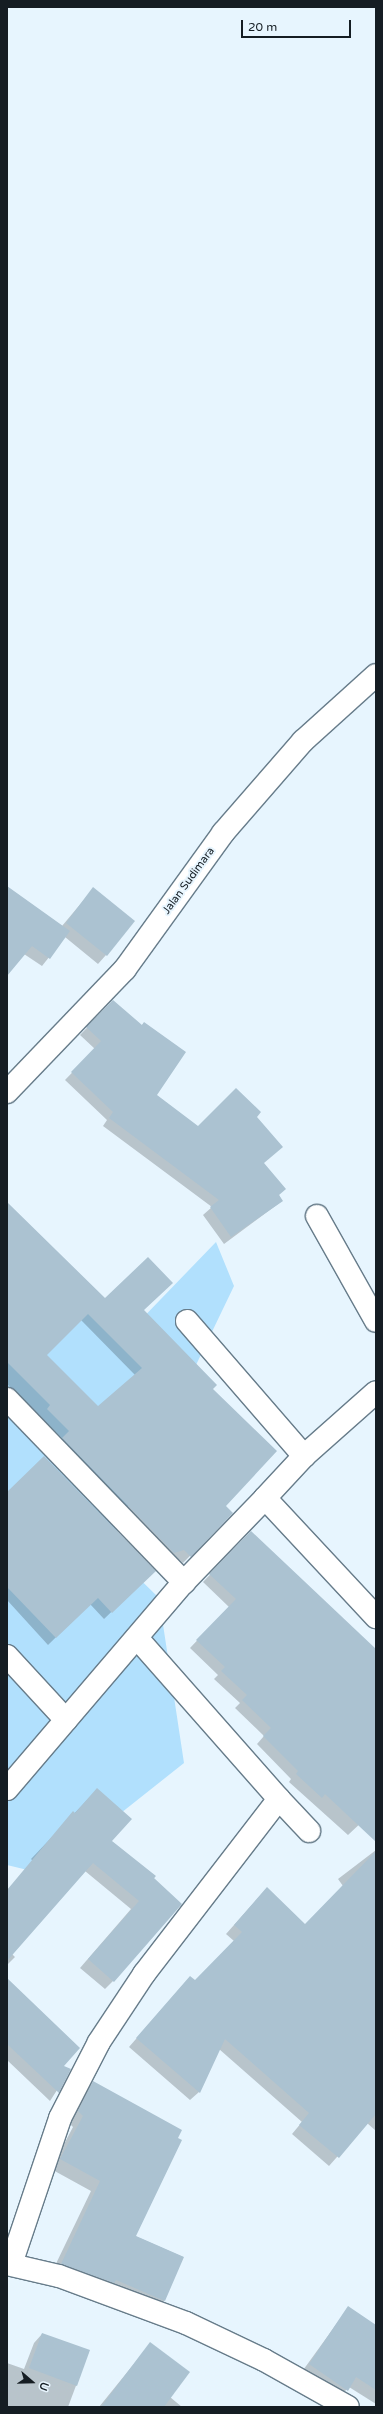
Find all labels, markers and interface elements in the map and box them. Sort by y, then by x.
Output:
scale bar [243,12,353,38]
text: 20 m [248,20,277,34]
street label: Jalan Sudimara [160,845,218,917]
north arrow [12,2362,52,2402]
text: U [36,2380,51,2392]

